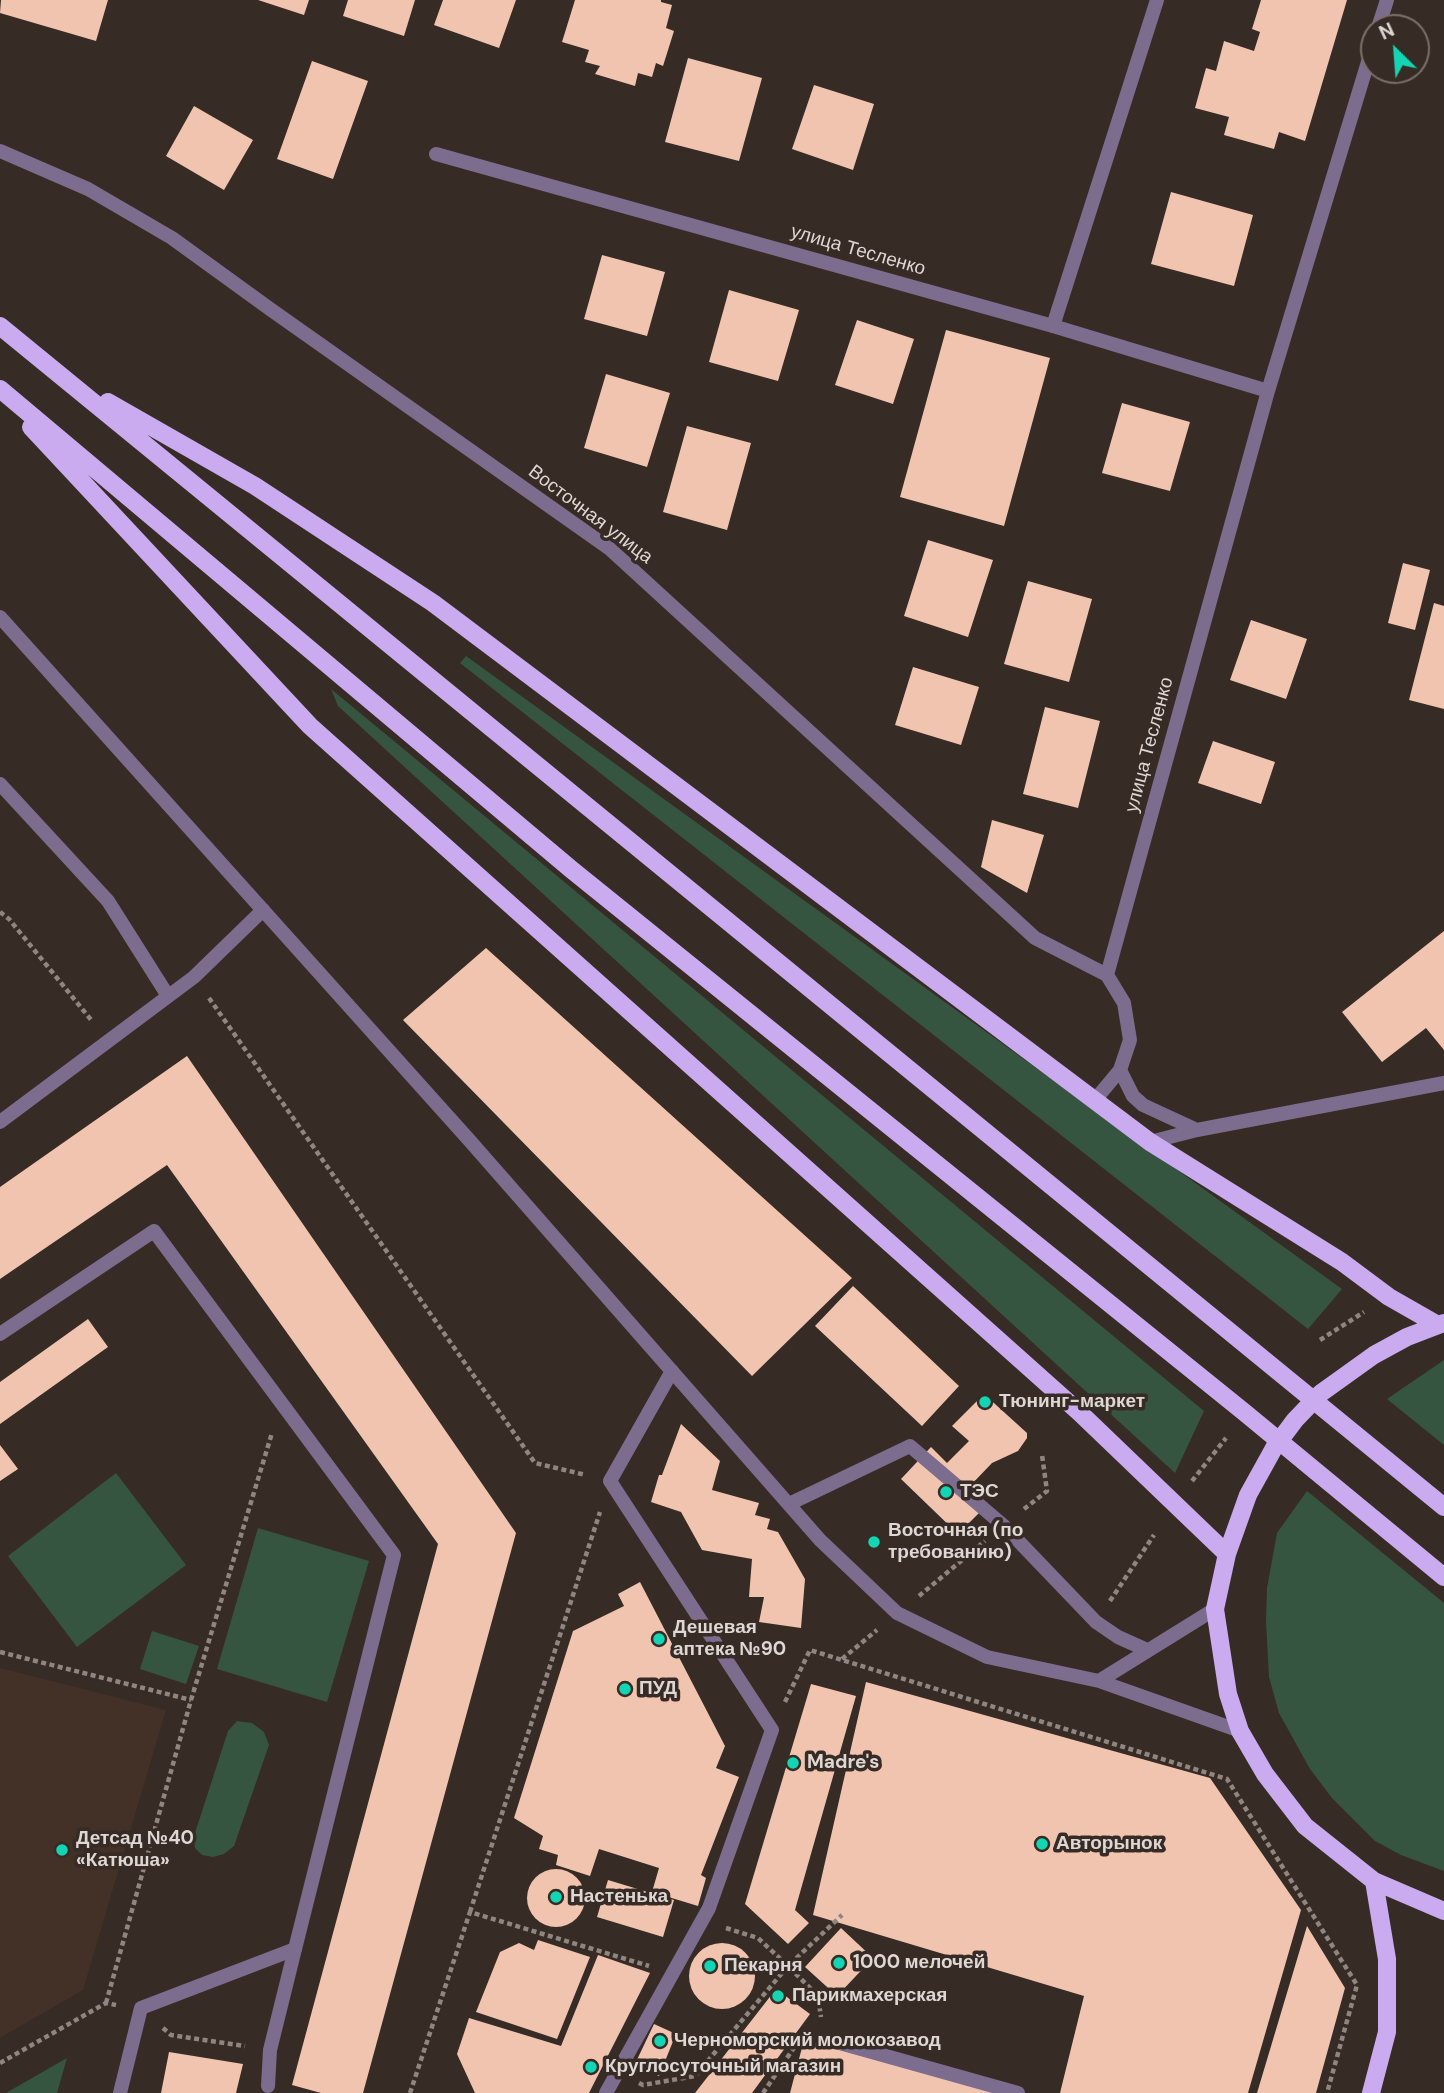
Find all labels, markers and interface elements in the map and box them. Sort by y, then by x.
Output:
north arrow [1360,14,1430,84]
text: N [1375,17,1398,46]
street label: улица Тесленко [788,221,928,281]
street label: Восточная улица [523,461,657,569]
street label: улица Тесленко [1121,675,1179,815]
place label: Тюнинг-маркет [999,1391,1145,1413]
marker: Тюнинг-маркет [977,1394,993,1410]
place label: ТЭС [960,1481,999,1503]
marker: ТЭС [938,1484,954,1500]
place label: Восточная (по требованию) [888,1520,1023,1564]
marker: Восточная (по требованию) [866,1534,882,1550]
place label: Дешевая аптека №90 [673,1617,786,1661]
marker: Дешевая аптека №90 [651,1631,667,1647]
place label: ПУД [639,1678,677,1700]
marker: ПУД [617,1681,633,1697]
place label: Madre's [807,1752,879,1774]
marker: Madre's [785,1755,801,1771]
place label: Детсад №40 «Катюша» [76,1828,194,1872]
place label: Авторынок [1056,1833,1162,1855]
marker: Авторынок [1034,1836,1050,1852]
marker: Детсад №40 «Катюша» [54,1842,70,1858]
place label: Настенька [570,1886,668,1908]
marker: Настенька [548,1889,564,1905]
place label: 1000 мелочей [853,1952,985,1974]
place label: Пекарня [724,1955,802,1977]
marker: 1000 мелочей [831,1955,847,1971]
marker: Пекарня [702,1958,718,1974]
place label: Парикмахерская [792,1985,947,2007]
marker: Парикмахерская [770,1988,786,2004]
place label: Черноморский молокозавод [674,2030,941,2052]
marker: Черноморский молокозавод [652,2033,668,2049]
place label: Круглосуточный магазин [605,2056,841,2078]
marker: Круглосуточный магазин [583,2059,599,2075]

